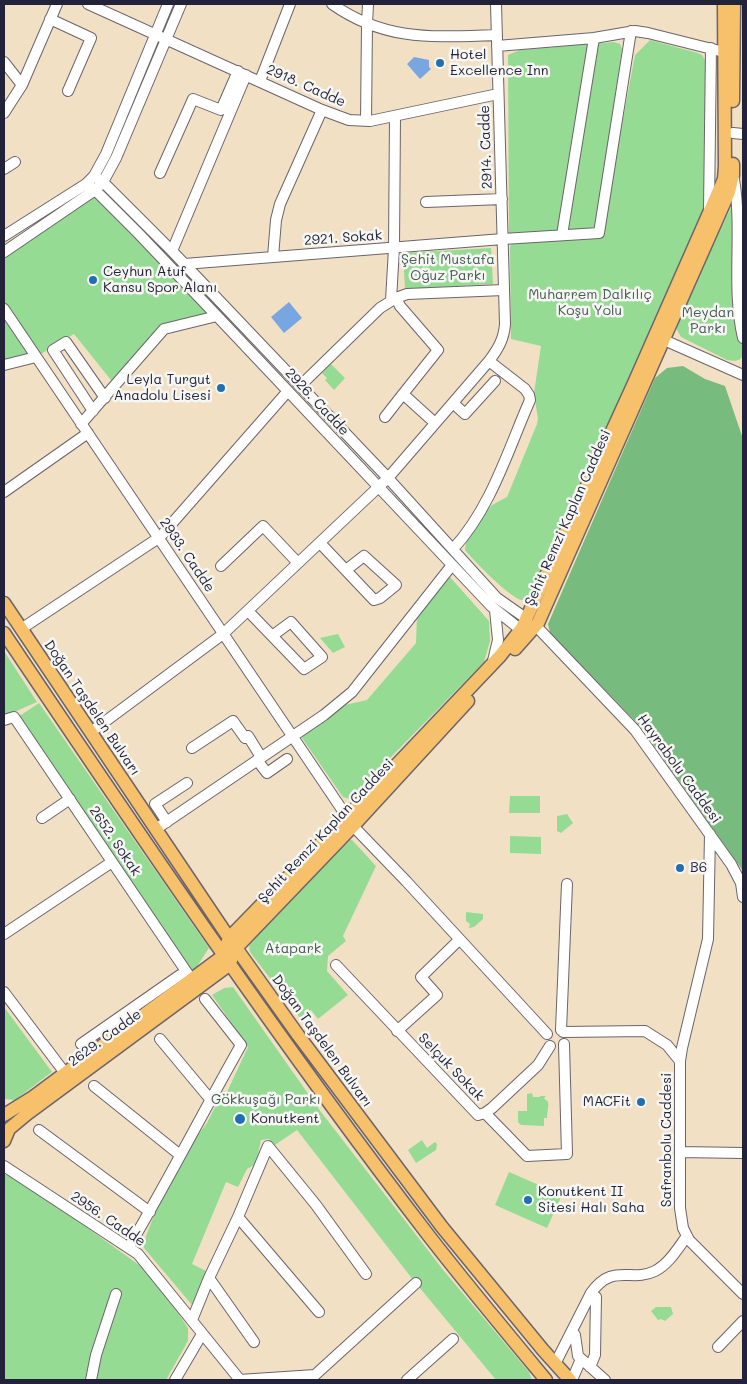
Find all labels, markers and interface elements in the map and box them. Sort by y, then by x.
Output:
place label: Hotel Excellence Inn [450,47,549,80]
marker: Hotel Excellence Inn [434,57,446,69]
street label: 2918. Cadde [264,61,348,111]
street label: 2914. Cadde [476,105,496,189]
street label: 2921. Sokak [303,227,383,249]
park label: Şehit Mustafa Oğuz Parkı [401,252,495,284]
place label: Ceyhun Atuf Kansu Spor Alanı [103,264,217,296]
marker: Ceyhun Atuf Kansu Spor Alanı [87,274,99,286]
park label: Muharrem Dalkılıç Koşu Yolu [528,287,652,320]
park label: Meydan Parkı [682,305,734,338]
street label: 2926. Cadde [282,365,352,439]
place label: Leyla Turgut Anadolu Lisesi [114,372,211,404]
marker: Leyla Turgut Anadolu Lisesi [215,382,227,394]
street label: Şehit Remzi Kaplan Caddesi [521,427,615,609]
street label: 2933. Cadde [156,515,218,595]
street label: Doğan Taşdelen Bulvarı [40,637,144,779]
street label: Hayrabolu Caddesi [634,711,724,827]
street label: Şehit Remzi Kaplan Caddesi [255,755,397,907]
street label: 2652. Sokak [85,803,145,879]
place label: B6 [690,860,707,876]
marker: B6 [674,862,686,874]
park label: Atapark [265,941,321,957]
street label: Doğan Taşdelen Bulvarı [268,971,376,1111]
street label: 2629. Cadde [65,1006,145,1070]
street label: Selçuk Sokak [415,1030,487,1104]
street label: Safranbolu Caddesi [659,1073,675,1207]
park label: Gökkuşağı Parkı [211,1092,321,1108]
place label: MACFit [583,1094,631,1110]
marker: MACFit [635,1096,647,1108]
place label: Konutkent [251,1111,319,1127]
marker: Konutkent [233,1112,247,1126]
place label: Konutkent II Sitesi Halı Saha [538,1184,645,1216]
street label: 2956. Cadde [67,1188,149,1250]
marker: Konutkent II Sitesi Halı Saha [522,1194,534,1206]

